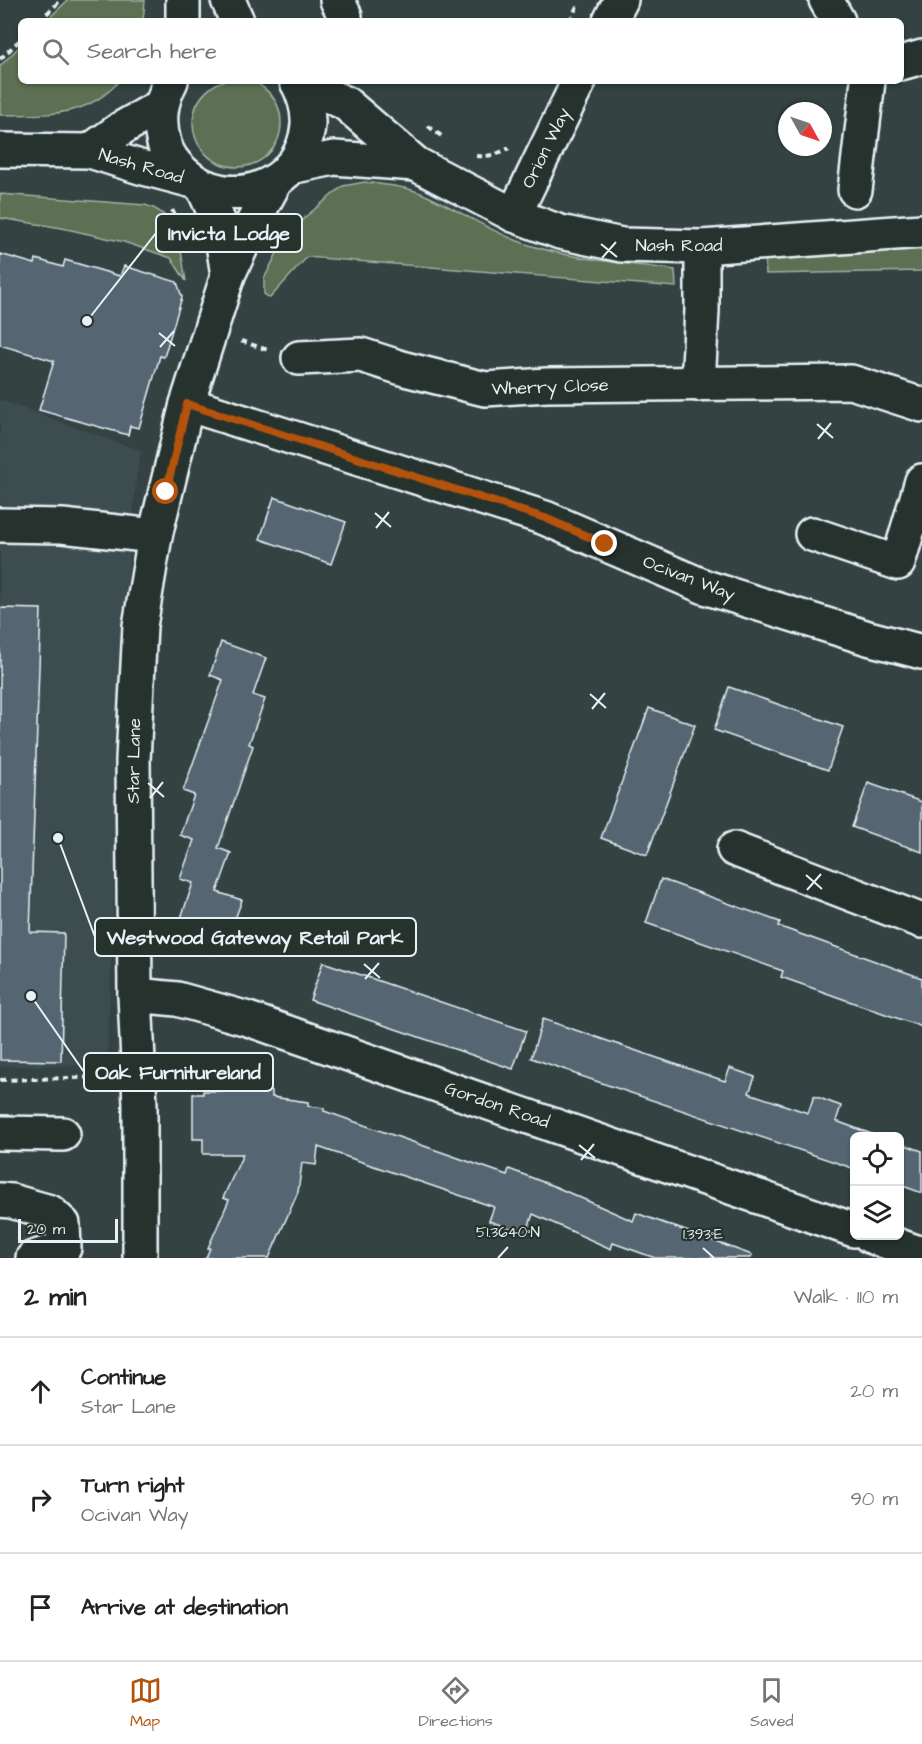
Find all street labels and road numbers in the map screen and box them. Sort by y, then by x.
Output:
street label: Orion Way [516,103,577,193]
street label: Nash Road [96,142,186,190]
street label: Nash Road [636,233,722,258]
street label: Wherry Close [491,372,609,403]
street label: Ocivan Way [639,549,739,608]
street label: Star Lane [121,718,147,804]
street label: Gordon Road [441,1075,553,1135]

